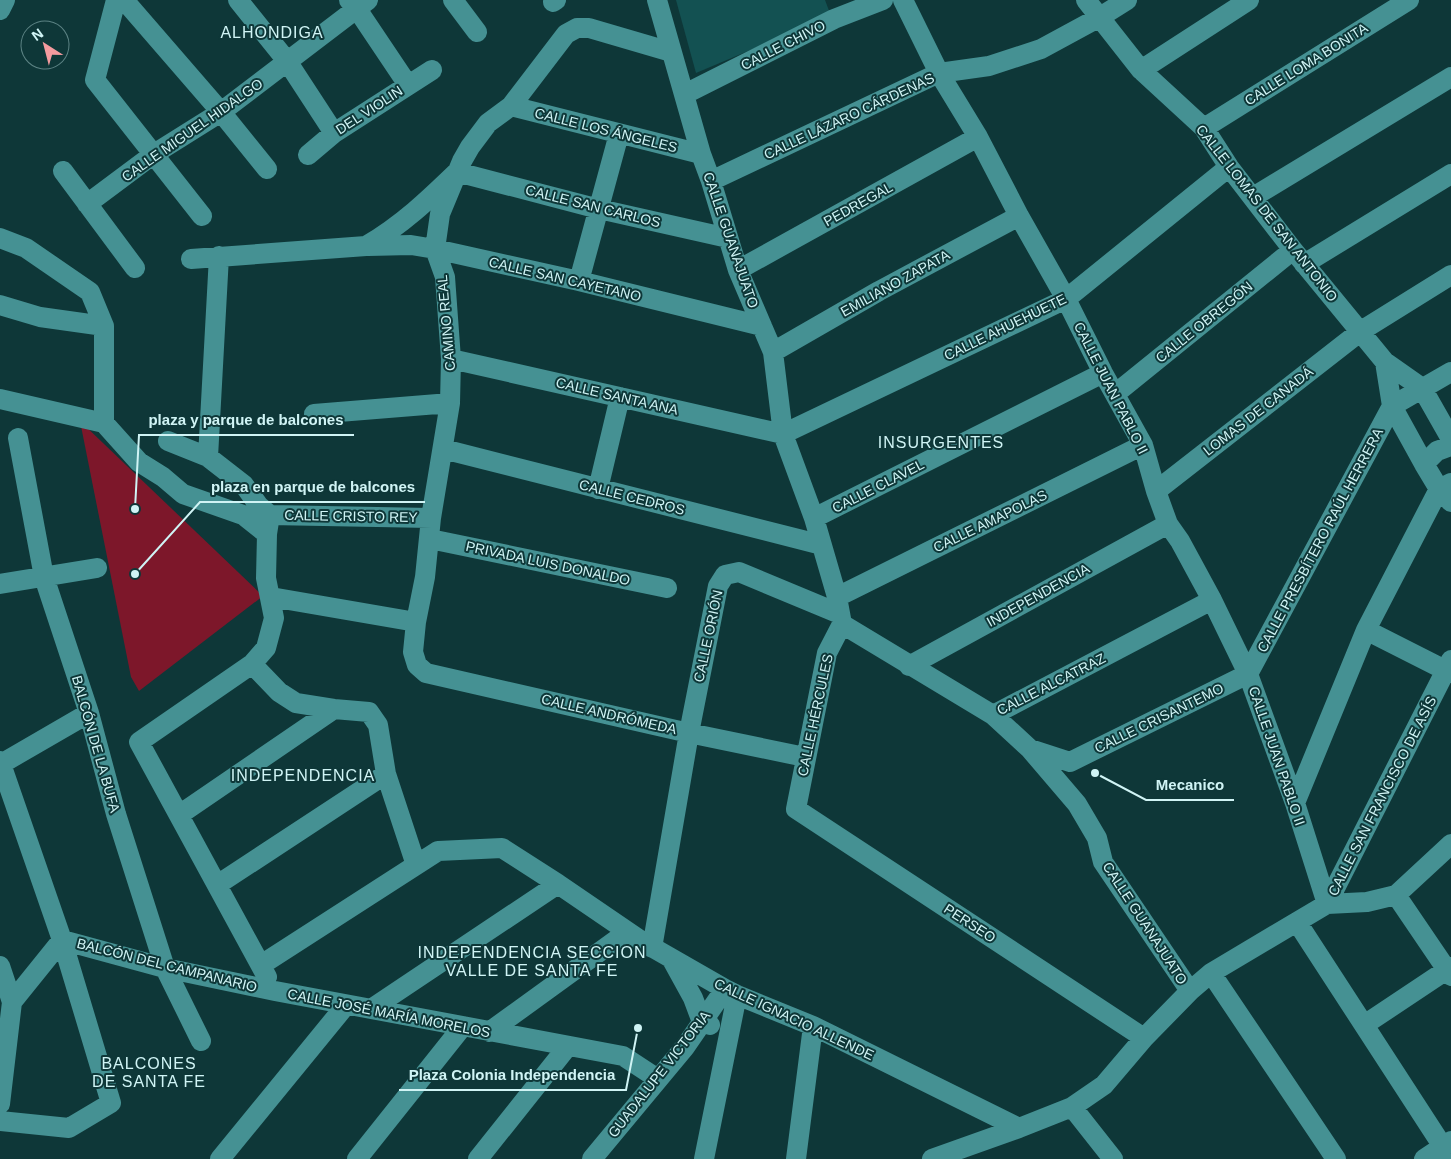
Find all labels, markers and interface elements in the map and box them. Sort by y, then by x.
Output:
street label: CALLE CHIVO [738,17,828,73]
street label: CALLE LOMA BONITA [1241,19,1371,108]
north arrow [20,20,70,70]
district label: ALHONDIGA [220,24,324,41]
text: N [29,25,46,44]
street label: CALLE LÁZARO CÁRDENAS [761,69,937,163]
street label: CALLE MIGUEL HIDALGO [118,75,266,185]
street label: DEL VIOLIN [333,82,405,138]
street label: CALLE LOS ÁNGELES [533,105,679,155]
street label: CALLE LOMAS DE SAN ANTONIO [1193,121,1341,305]
street label: CALLE GUANAJUATO [700,170,762,310]
street label: PEDREGAL [821,178,895,229]
street label: CALLE SAN CARLOS [524,181,662,231]
street label: EMILIANO ZAPATA [838,246,953,320]
street label: CALLE SAN CAYETANO [487,254,643,304]
street label: CAMINO REAL [434,274,458,372]
street label: CALLE OBREGÓN [1152,278,1256,366]
street label: CALLE AHUEHUETE [941,290,1069,364]
street label: CALLE JUAN PABLO II [1071,319,1151,457]
street label: LOMAS DE CANADÁ [1200,363,1316,459]
street label: CALLE SANTA ANA [554,374,680,418]
callout: plaza y parque de balcones [139,405,354,435]
text: plaza y parque de balcones [148,411,344,428]
street label: CALLE PRESBÍTERO RAÚL HERRERA [1254,425,1386,655]
district label: INSURGENTES [878,434,1004,451]
street label: CALLE CLAVEL [829,456,927,516]
callout: plaza en parque de balcones [200,472,425,502]
street label: CALLE CEDROS [578,476,686,518]
text: plaza en parque de balcones [211,478,415,495]
street label: CALLE AMAPOLAS [931,487,1049,555]
street label: CALLE CRISTO REY [284,507,419,525]
street label: PRIVADA LUIS DONALDO [464,538,632,588]
street label: INDEPENDENCIA [984,560,1093,630]
street label: CALLE ORIÓN [690,588,726,684]
street label: CALLE ALCATRAZ [994,650,1108,718]
street label: CALLE HÉRCULES [794,652,836,778]
street label: BALCÓN DE LA BUFA [69,674,123,815]
street label: CALLE CRISANTEMO [1092,680,1226,756]
street label: CALLE JUAN PABLO II [1246,684,1308,828]
street label: CALLE ANDRÓMEDA [540,691,679,738]
street label: CALLE SAN FRANCISCO DE ASÍS [1325,694,1439,898]
district label: INDEPENDENCIA [231,767,375,784]
callout: Mecanico [1146,770,1234,800]
text: Mecanico [1156,776,1224,793]
street label: CALLE GUANAJUATO [1099,859,1191,987]
street label: PERSEO [941,900,999,946]
street label: BALCÓN DEL CAMPANARIO [75,935,259,995]
district label: INDEPENDENCIA SECCION VALLE DE SANTA FE [417,944,647,979]
street label: CALLE IGNACIO ALLENDE [712,975,876,1063]
street label: CALLE JOSÉ MARÍA MORELOS [286,985,492,1041]
street label: GUADALUPE VICTORIA [605,1007,714,1140]
district label: BALCONES DE SANTA FE [92,1055,206,1090]
callout: Plaza Colonia Independencia [399,1060,626,1090]
text: Plaza Colonia Independencia [409,1066,616,1083]

